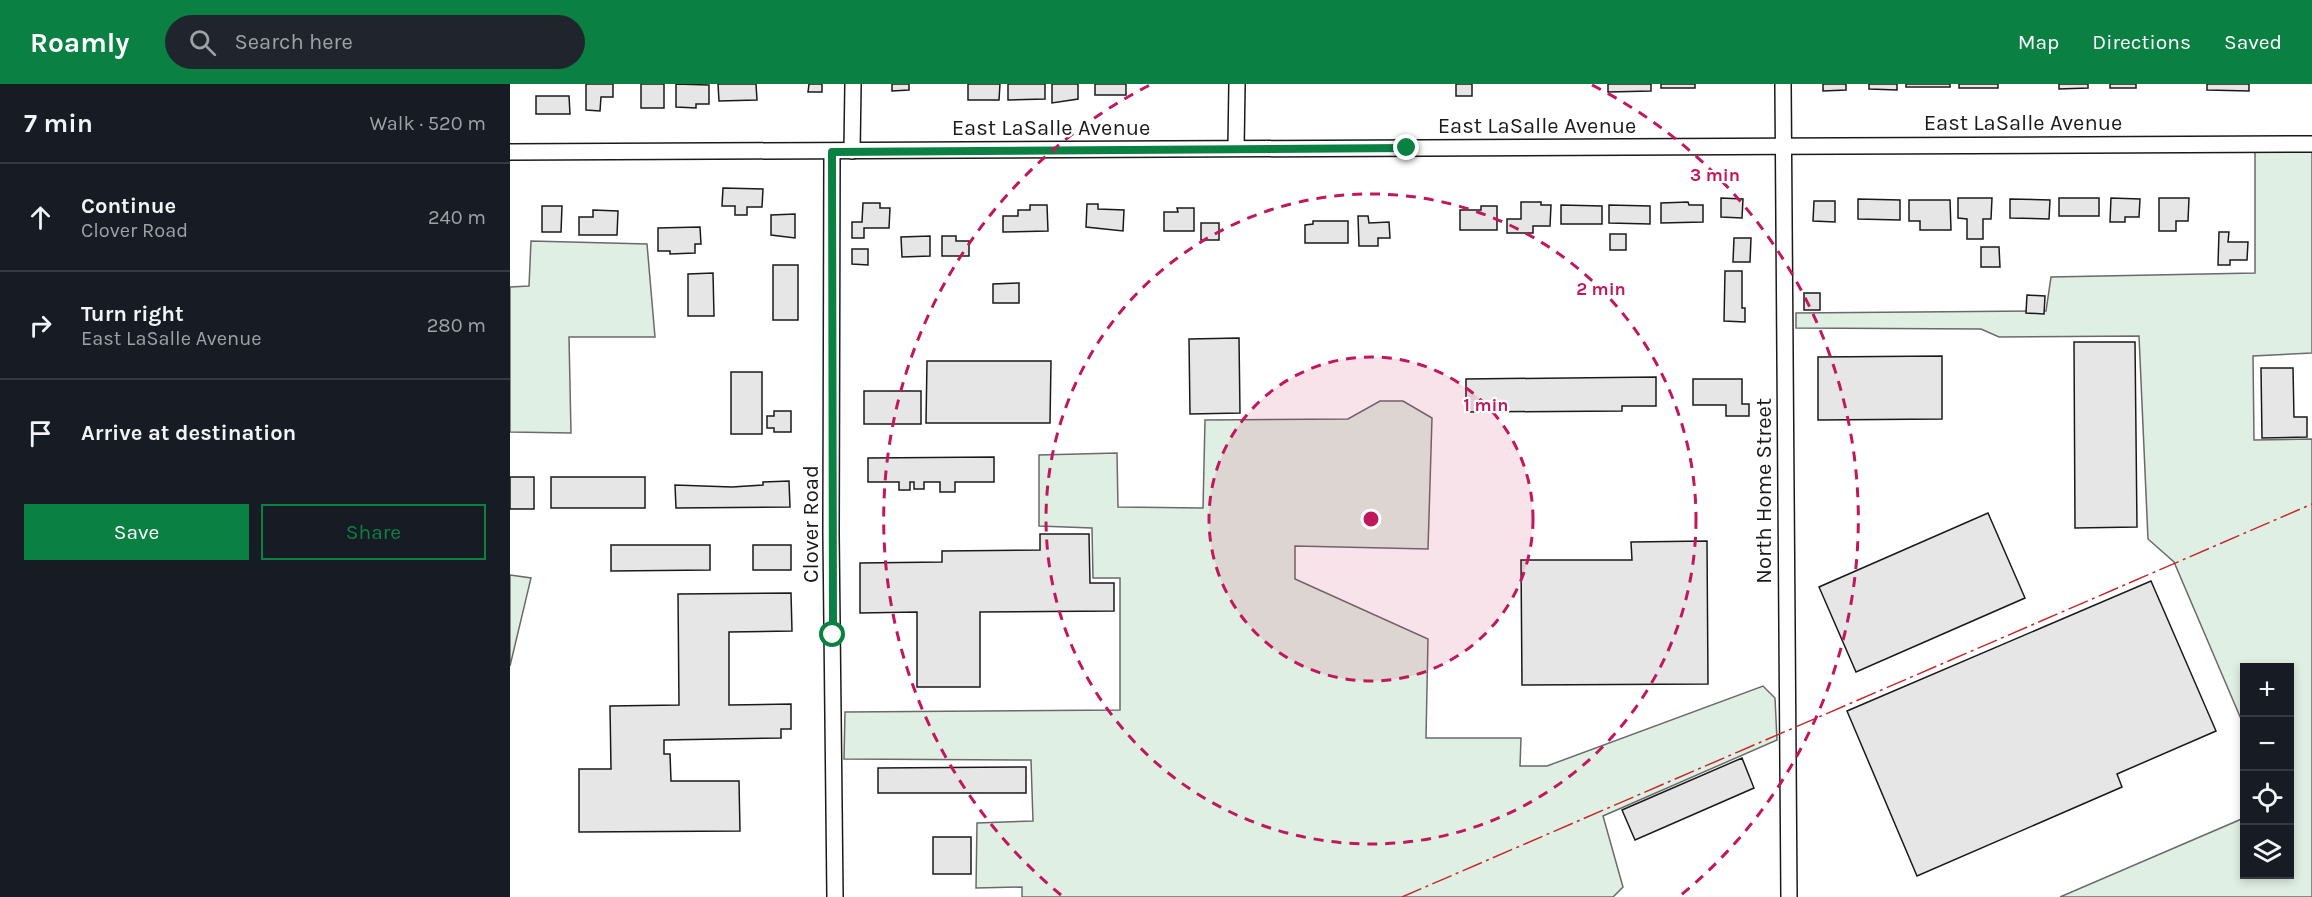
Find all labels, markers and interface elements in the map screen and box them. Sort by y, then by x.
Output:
search box [165,15,585,69]
text: Roamly [30,26,129,59]
icon: search [186,26,219,59]
text: Search here [234,29,353,55]
text: Map [2018,30,2059,54]
text: Directions [2092,30,2191,54]
text: Saved [2224,30,2282,54]
text: 7 min [24,108,93,139]
street label: East LaSalle Avenue [1924,110,2122,136]
text: Walk · 520 m [370,112,486,135]
street label: East LaSalle Avenue [1438,113,1636,139]
street label: East LaSalle Avenue [952,115,1150,141]
route end [1393,134,1419,160]
text: 3 min [1690,164,1740,186]
text: Continue [81,193,176,219]
icon: ahead [24,201,57,234]
text: 240 m [428,206,486,229]
text: Clover Road [81,219,188,242]
text: 2 min [1576,278,1626,300]
text: Turn right [81,301,184,327]
icon: right [24,309,57,342]
text: 280 m [427,314,486,337]
text: East LaSalle Avenue [81,327,262,350]
text: 1 min [1463,394,1509,416]
street label: North Home Street [1751,398,1777,584]
icon: arrive [24,417,57,450]
text: Arrive at destination [81,420,296,446]
street label: Clover Road [798,465,824,583]
button: Save [24,504,249,560]
button: Share [261,504,486,560]
centre of rings [1361,509,1381,529]
route start [819,621,845,647]
map controls [2240,663,2294,879]
button: + [2240,663,2294,717]
button: − [2240,717,2294,771]
button: locate [2240,771,2294,825]
button: layers [2240,825,2294,879]

